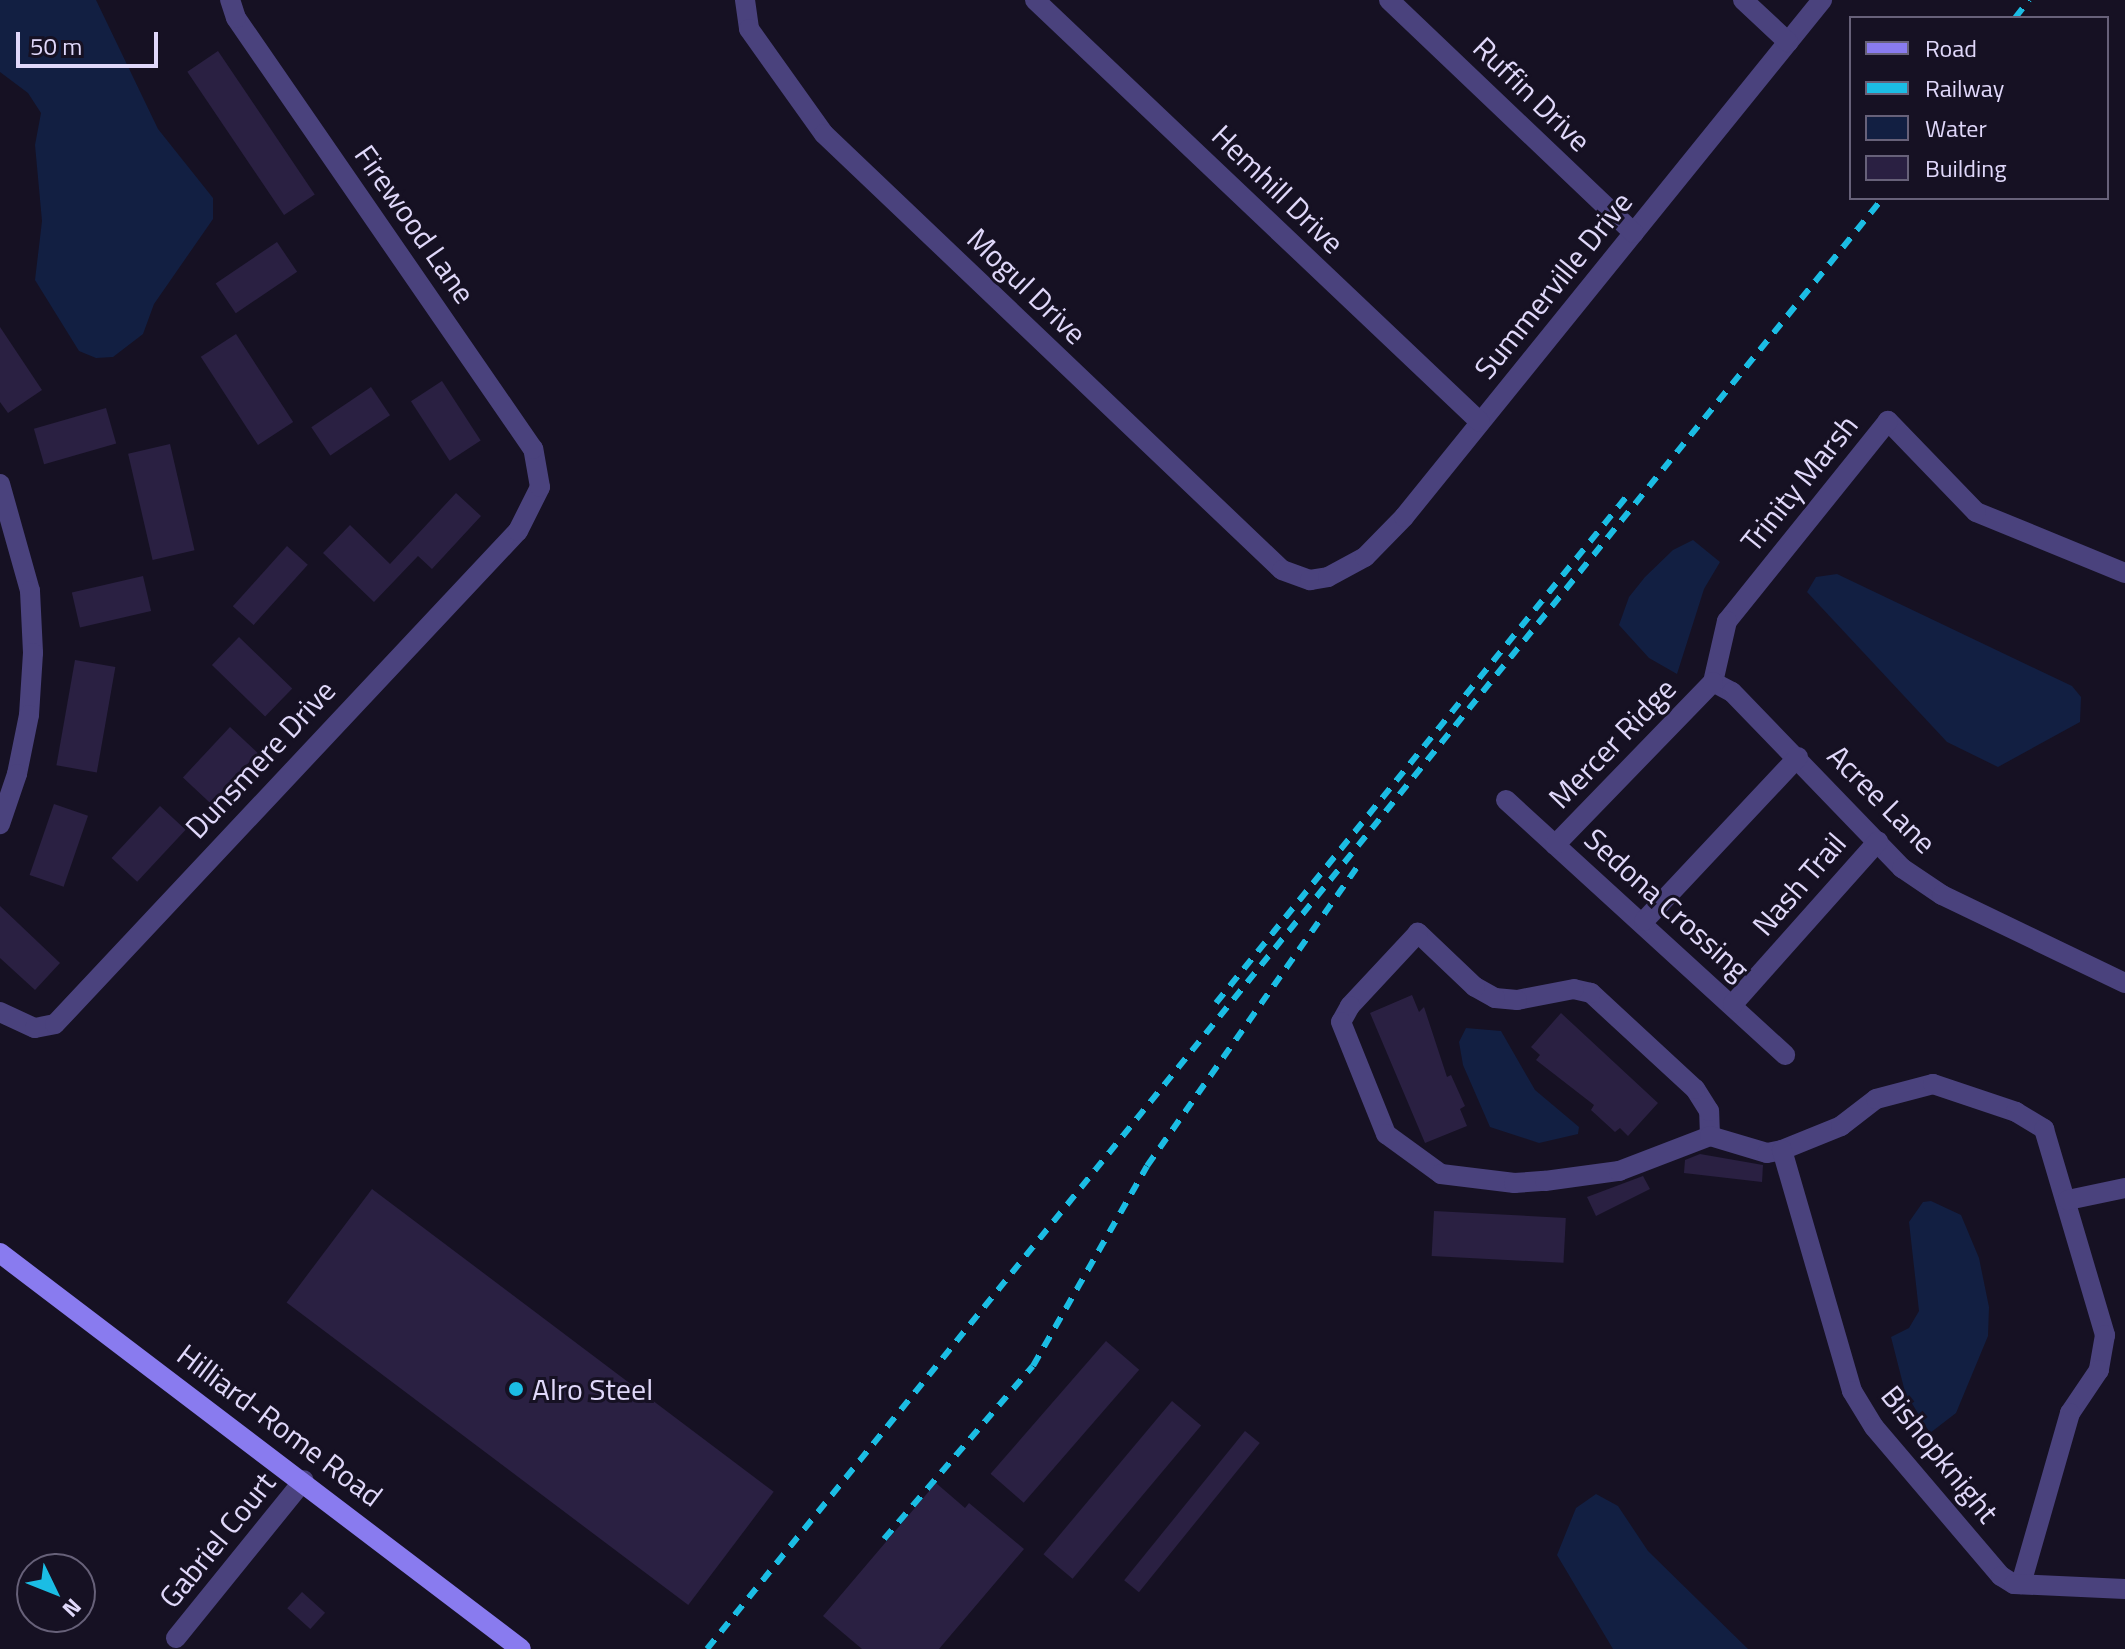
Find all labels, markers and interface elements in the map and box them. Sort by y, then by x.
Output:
scale bar [20,16,162,66]
legend [1849,16,2109,200]
text: 50 m [30,28,82,64]
street label: Ruffin Drive [1466,29,1598,159]
text: Road [1925,30,1977,66]
text: Railway [1925,70,2004,106]
text: Water [1925,110,1987,146]
street label: Hemhill Drive [1205,117,1351,261]
street label: Firewood Lane [347,138,483,310]
text: Building [1925,150,2007,186]
street label: Summerville Drive [1467,184,1639,386]
street label: Mogul Drive [960,220,1094,352]
street label: Trinity Marsh [1733,408,1865,558]
street label: Mercer Ridge [1541,671,1683,815]
street label: Dunsmere Drive [178,672,342,846]
street label: Acree Lane [1820,737,1944,861]
street label: Sedona Crossing [1577,821,1757,987]
street label: Nash Trail [1745,825,1853,943]
street label: Hilliard-Rome Road [170,1336,390,1514]
place label: Alro Steel [532,1371,653,1407]
street label: Bishopknight [1874,1378,2006,1530]
marker: Alro Steel [507,1380,525,1398]
street label: Gabriel Court [152,1465,282,1615]
north arrow [16,1553,96,1633]
text: N [54,1591,90,1625]

